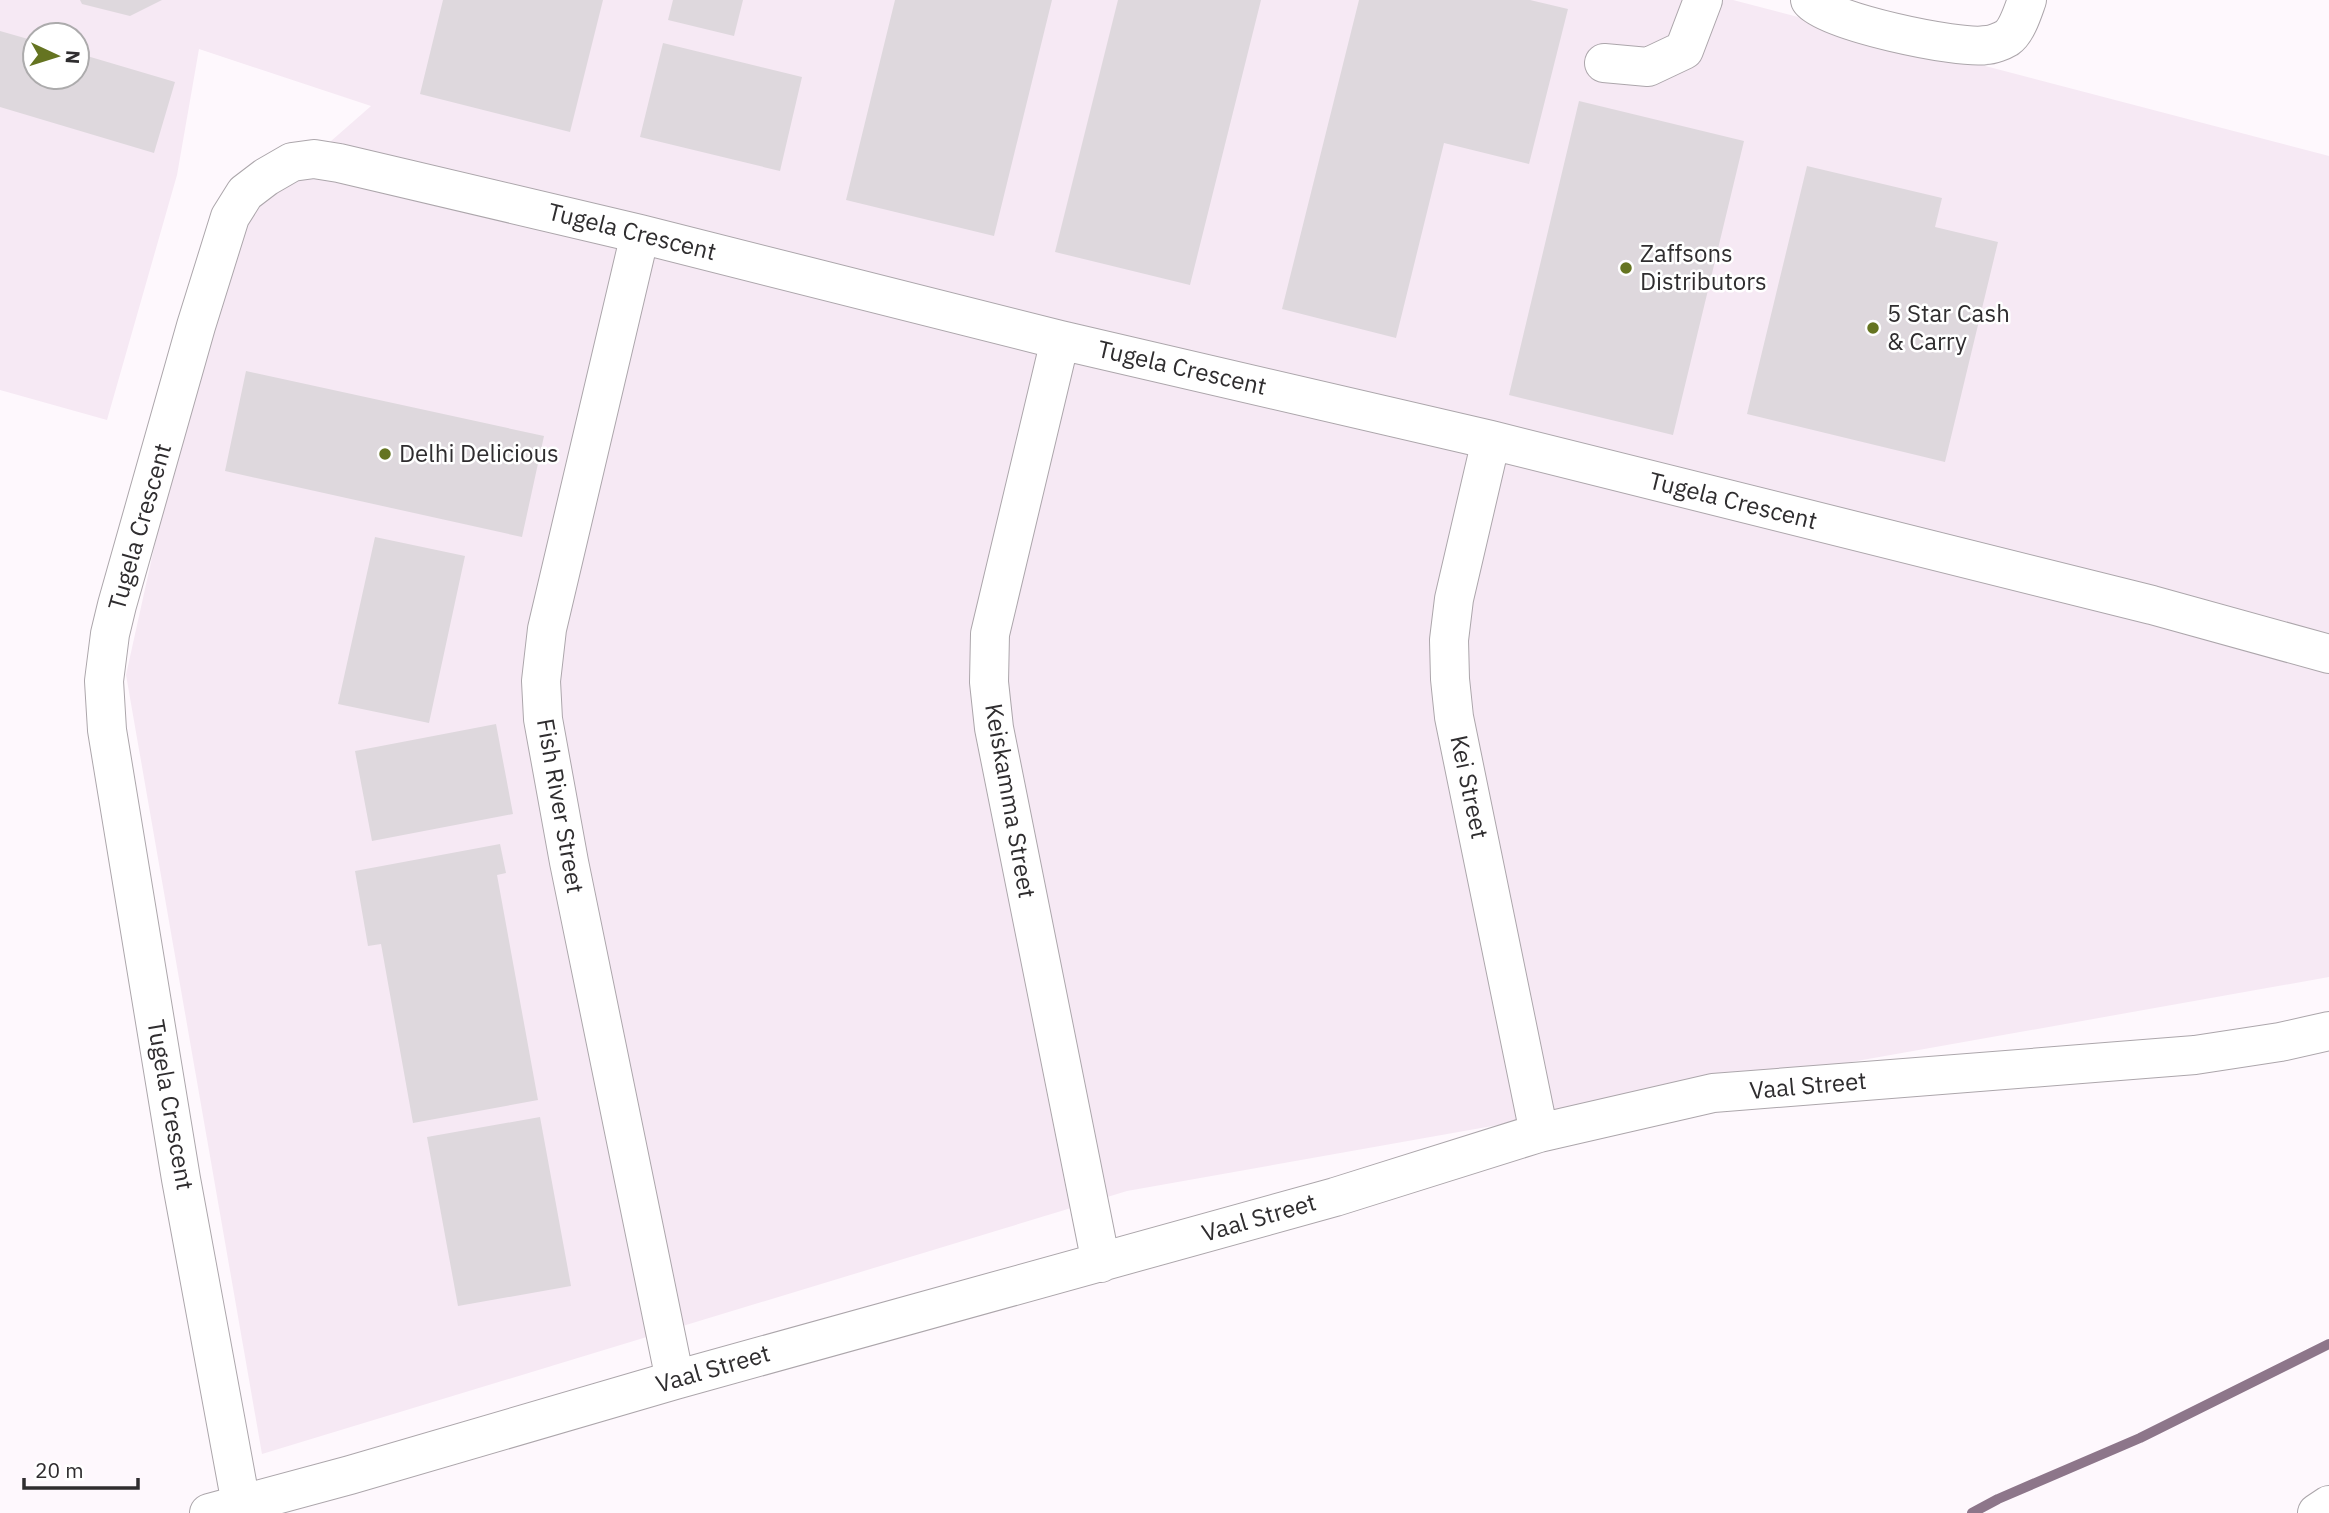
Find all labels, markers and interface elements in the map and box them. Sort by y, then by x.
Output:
north arrow [21,21,91,91]
text: N [61,49,85,65]
street label: Tugela Crescent [545,195,720,267]
place label: Zaffsons Distributors [1640,237,1767,297]
marker: Zaffsons Distributors [1618,260,1634,276]
place label: 5 Star Cash & Carry [1887,297,2010,357]
marker: 5 Star Cash & Carry [1865,320,1881,336]
street label: Tugela Crescent [1095,332,1270,402]
place label: Delhi Delicious [399,437,559,469]
street label: Tugela Crescent [100,439,178,614]
marker: Delhi Delicious [377,446,393,462]
street label: Tugela Crescent [1646,464,1821,536]
street label: Keiskamma Street [978,701,1044,901]
street label: Fish River Street [530,716,592,896]
street label: Kei Street [1443,732,1497,842]
street label: Tugela Crescent [140,1017,202,1193]
street label: Vaal Street [1748,1064,1868,1106]
street label: Vaal Street [1198,1185,1320,1249]
street label: Vaal Street [652,1336,774,1400]
scale bar [24,1446,138,1490]
text: 20 m [35,1456,84,1484]

